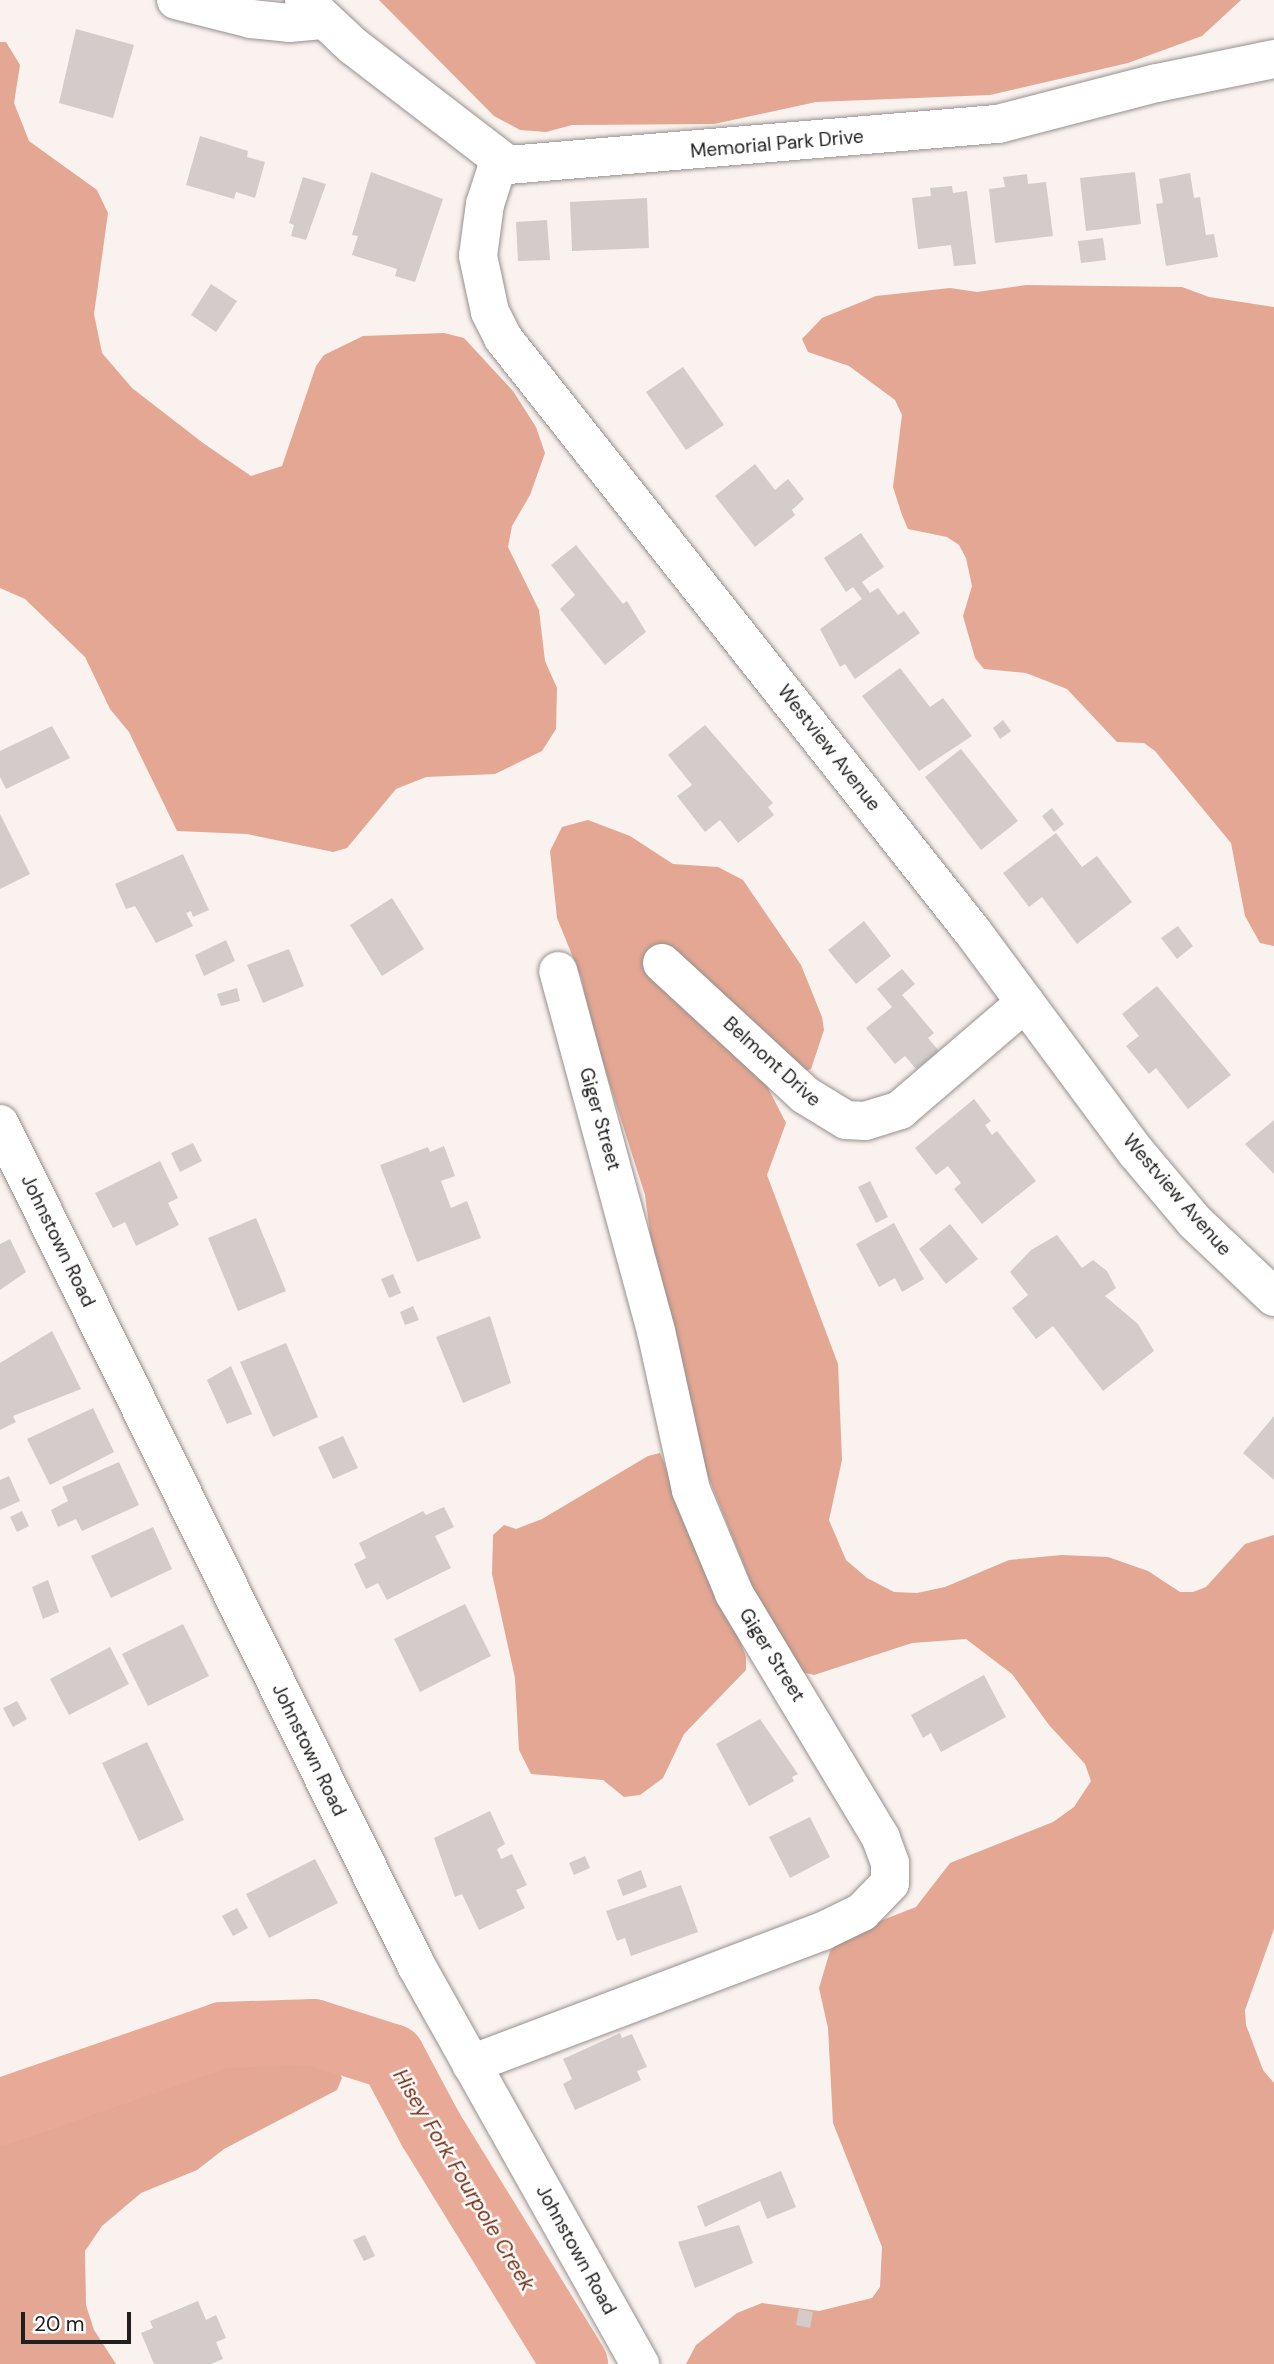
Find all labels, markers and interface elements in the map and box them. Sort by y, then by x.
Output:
street label: Memorial Park Drive [689,125,865,163]
street label: Westview Avenue [773,680,885,816]
street label: Belmont Drive [719,1012,825,1112]
street label: Giger Street [574,1065,626,1173]
street label: Westview Avenue [1118,1129,1236,1261]
street label: Johnstown Road [16,1171,100,1311]
street label: Giger Street [734,1604,810,1706]
street label: Johnstown Road [267,1680,351,1820]
water label: Hisey Fork Fourpole Creek [388,2064,540,2296]
street label: Johnstown Road [531,2181,621,2319]
scale bar [24,2298,135,2342]
text: 20 m [34,2310,85,2338]

